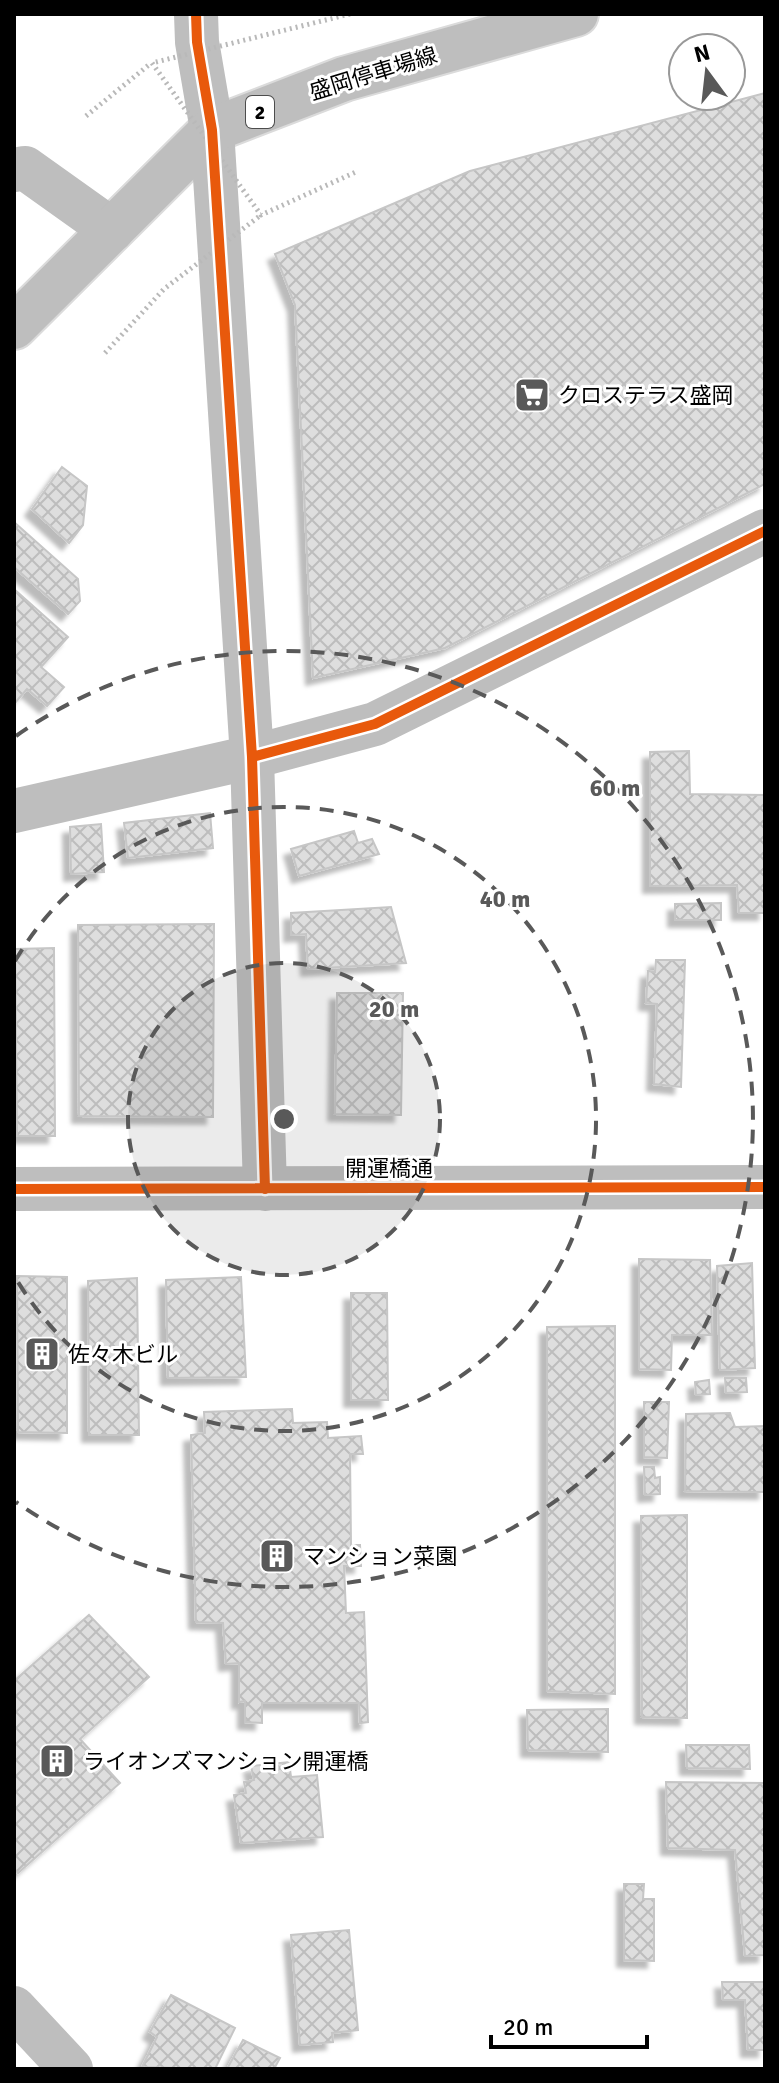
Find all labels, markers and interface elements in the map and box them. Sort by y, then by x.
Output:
north arrow [667,32,747,112]
text: N [691,38,713,68]
street label: 盛岡停車場線 [306,41,440,106]
road number: 2 [246,96,274,128]
supermarket icon: クロステラス盛岡 [513,376,551,414]
place label: クロステラス盛岡 [558,382,734,409]
text: 60 m [590,773,640,803]
text: 40 m [480,884,530,914]
text: 20 m [369,994,419,1024]
centre of rings [270,1105,298,1133]
street label: 開運橋通 [345,1155,433,1182]
building icon: 佐々木ビル [23,1335,61,1373]
place label: 佐々木ビル [68,1341,178,1368]
building icon: マンション菜園 [258,1537,296,1575]
place label: マンション菜園 [303,1543,457,1570]
building icon: ライオンズマンション開運橋 [38,1742,76,1780]
place label: ライオンズマンション開運橋 [83,1748,369,1775]
scale bar [491,1999,647,2049]
text: 20 m [503,2012,553,2042]

